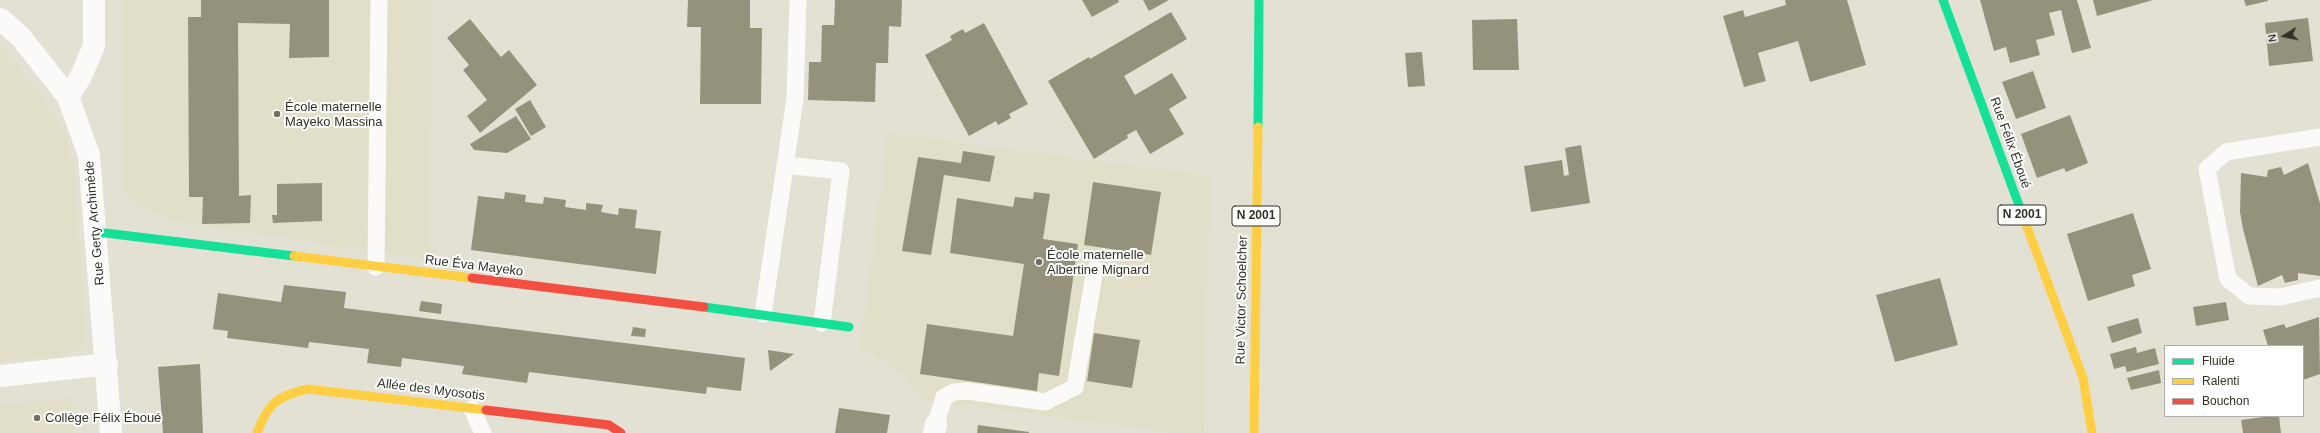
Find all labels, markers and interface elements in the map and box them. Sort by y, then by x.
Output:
north arrow [2264,16,2304,56]
text: N [2266,33,2279,43]
street label: Rue Félix Éboué [1986,95,2034,191]
place label: École maternelle Mayeko Massina [285,99,383,130]
marker: École maternelle Mayeko Massina [272,109,282,119]
street label: Rue Gerty Archimède [82,160,108,286]
road number: N 2001 [1998,205,2046,225]
road number: N 2001 [1232,206,1280,226]
street label: Rue Victor Schoelcher [1233,235,1251,365]
place label: École maternelle Albertine Mignard [1047,247,1149,278]
street label: Rue Éva Mayeko [424,252,524,280]
marker: École maternelle Albertine Mignard [1034,257,1044,267]
legend [2164,345,2304,417]
text: Fluide [2202,354,2235,368]
text: Ralenti [2202,374,2239,388]
street label: Allée des Myosotis [376,376,486,404]
text: Bouchon [2202,394,2249,408]
place label: Collège Félix Éboué [45,410,161,426]
marker: Collège Félix Éboué [32,413,42,423]

